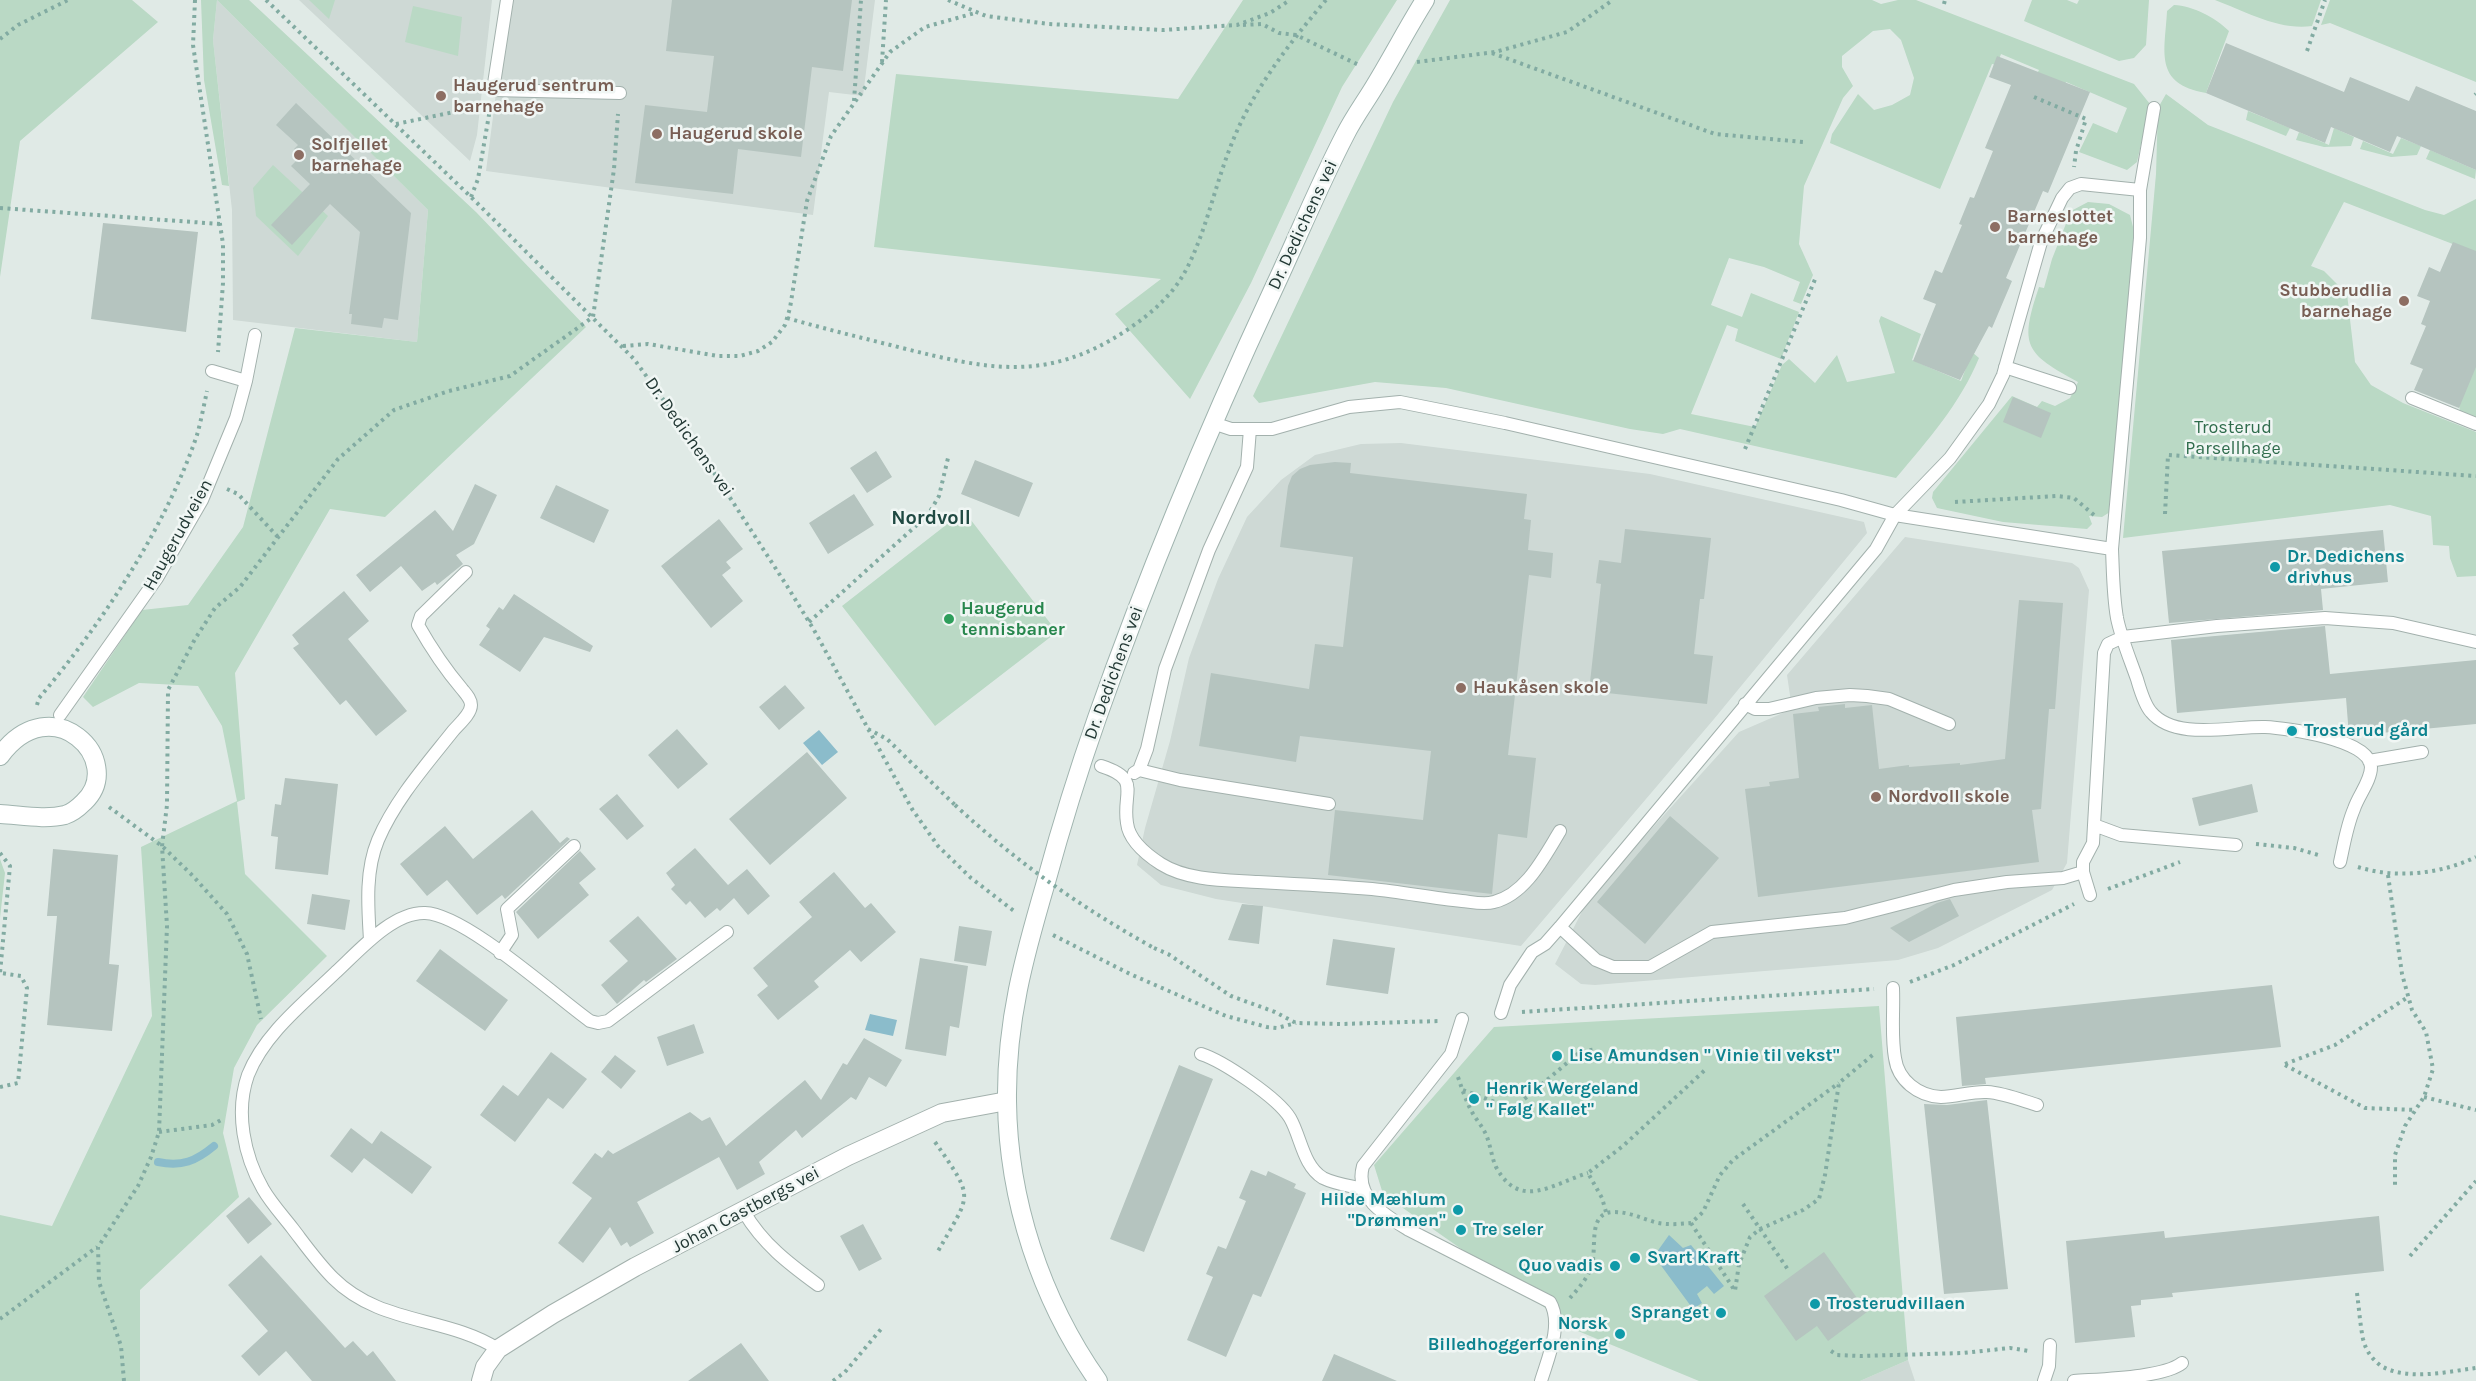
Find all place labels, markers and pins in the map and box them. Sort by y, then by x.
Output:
place label: Haugerud sentrum barnehage [453,75,614,118]
marker: Haugerud sentrum barnehage [434,89,448,103]
place label: Haugerud skole [669,123,803,145]
marker: Haugerud skole [650,127,664,141]
place label: Solfjellet barnehage [311,134,402,176]
marker: Solfjellet barnehage [292,148,306,162]
place label: Barneslottet barnehage [2007,206,2113,248]
marker: Barneslottet barnehage [1988,220,2002,234]
place label: Stubberudlia barnehage [2279,280,2392,322]
marker: Stubberudlia barnehage [2397,294,2411,308]
place label: Dr. Dedichens drivhus [2287,546,2405,588]
marker: Dr. Dedichens drivhus [2268,560,2282,574]
place label: Haugerud tennisbaner [961,598,1065,640]
marker: Haugerud tennisbaner [942,612,956,626]
place label: Haukåsen skole [1473,677,1609,699]
marker: Haukåsen skole [1454,681,1468,695]
place label: Trosterud gård [2304,720,2429,742]
marker: Trosterud gård [2285,724,2299,738]
place label: Nordvoll skole [1888,786,2010,808]
marker: Nordvoll skole [1869,790,1883,804]
place label: Lise Amundsen " Vinie til vekst" [1569,1045,1840,1067]
marker: Lise Amundsen " Vinie til vekst" [1550,1049,1564,1063]
place label: Henrik Wergeland " Følg Kallet" [1486,1078,1639,1120]
marker: Henrik Wergeland " Følg Kallet" [1467,1092,1481,1106]
place label: Hilde Mæhlum "Drømmen" [1320,1189,1446,1232]
marker: Hilde Mæhlum "Drømmen" [1451,1203,1465,1217]
place label: Tre seler [1473,1219,1543,1241]
marker: Tre seler [1454,1223,1468,1237]
place label: Svart Kraft [1647,1247,1740,1269]
marker: Svart Kraft [1628,1251,1642,1265]
place label: Quo vadis [1518,1255,1603,1277]
marker: Quo vadis [1608,1259,1622,1273]
place label: Trosterudvillaen [1827,1293,1965,1315]
marker: Trosterudvillaen [1808,1297,1822,1311]
place label: Spranget [1631,1302,1709,1324]
marker: Spranget [1714,1306,1728,1320]
place label: Norsk Billedhoggerforening [1428,1313,1608,1356]
marker: Norsk Billedhoggerforening [1613,1327,1627,1341]

